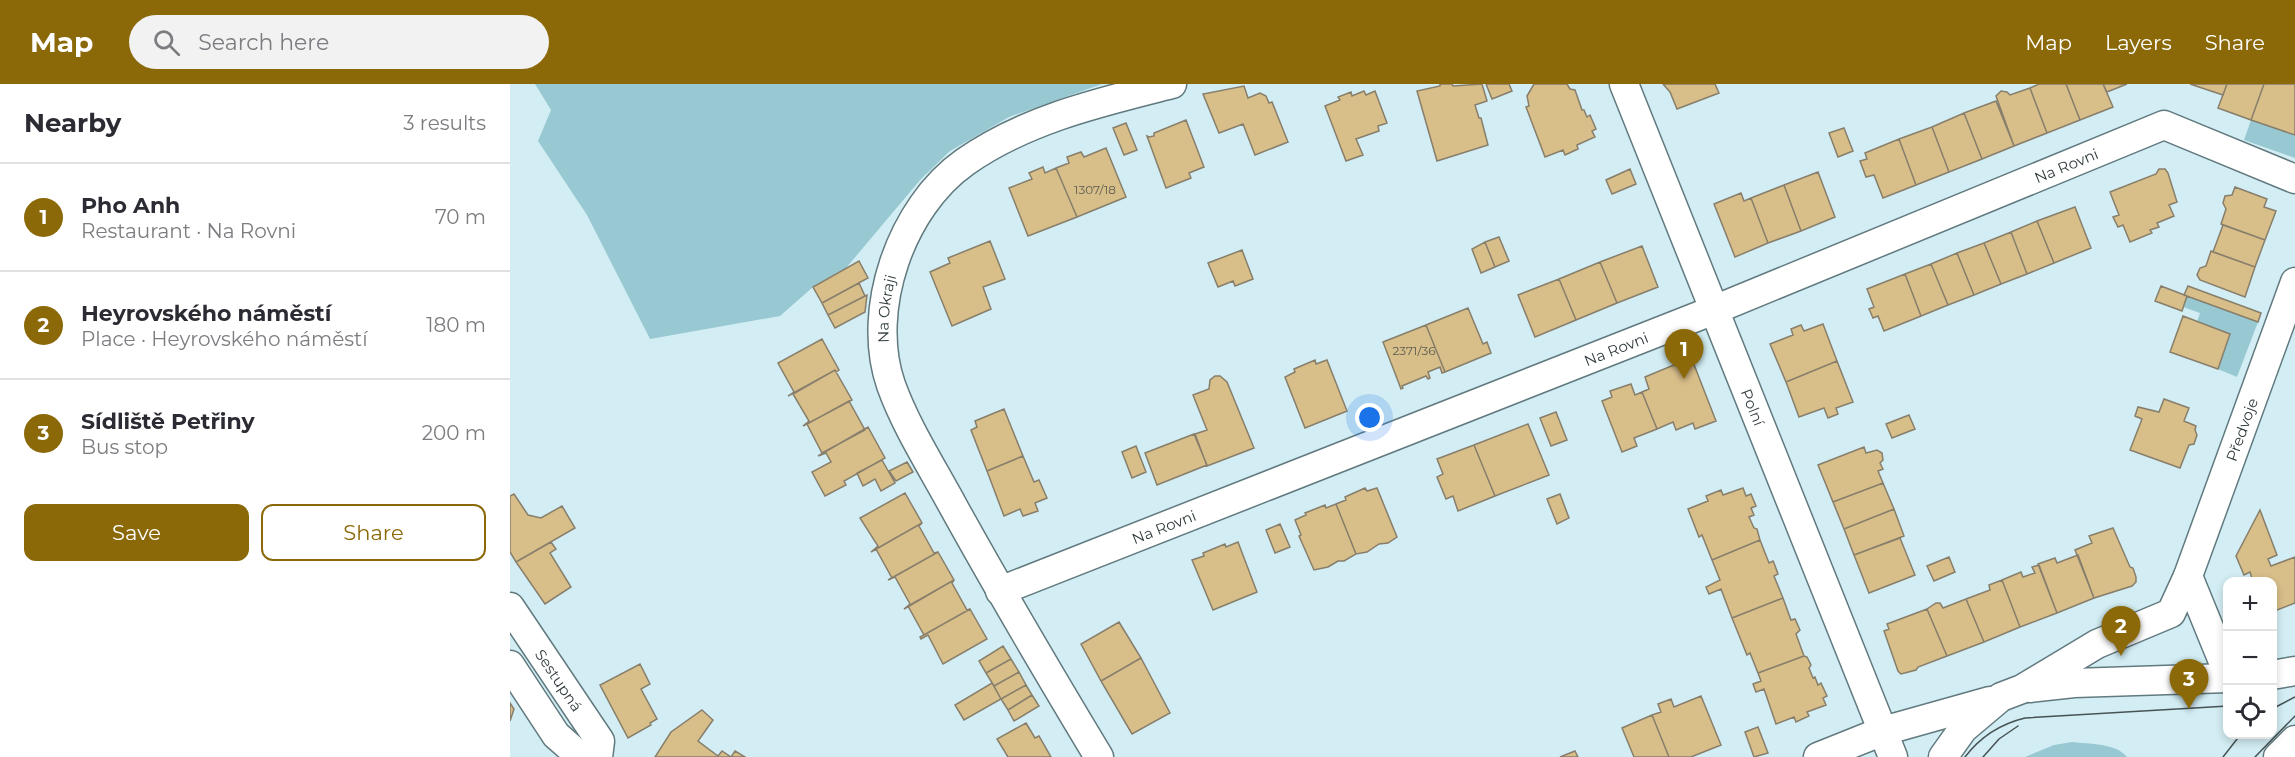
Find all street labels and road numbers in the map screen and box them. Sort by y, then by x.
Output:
street label: Na Rovni [2031,144,2101,187]
street label: Na Okraji [873,272,900,343]
street label: Na Rovni [1581,327,1651,370]
street label: Polní [1737,386,1769,429]
street label: Předvoje [2221,395,2262,464]
street label: Na Rovni [1129,505,1199,548]
street label: Sestupná [531,645,587,715]

